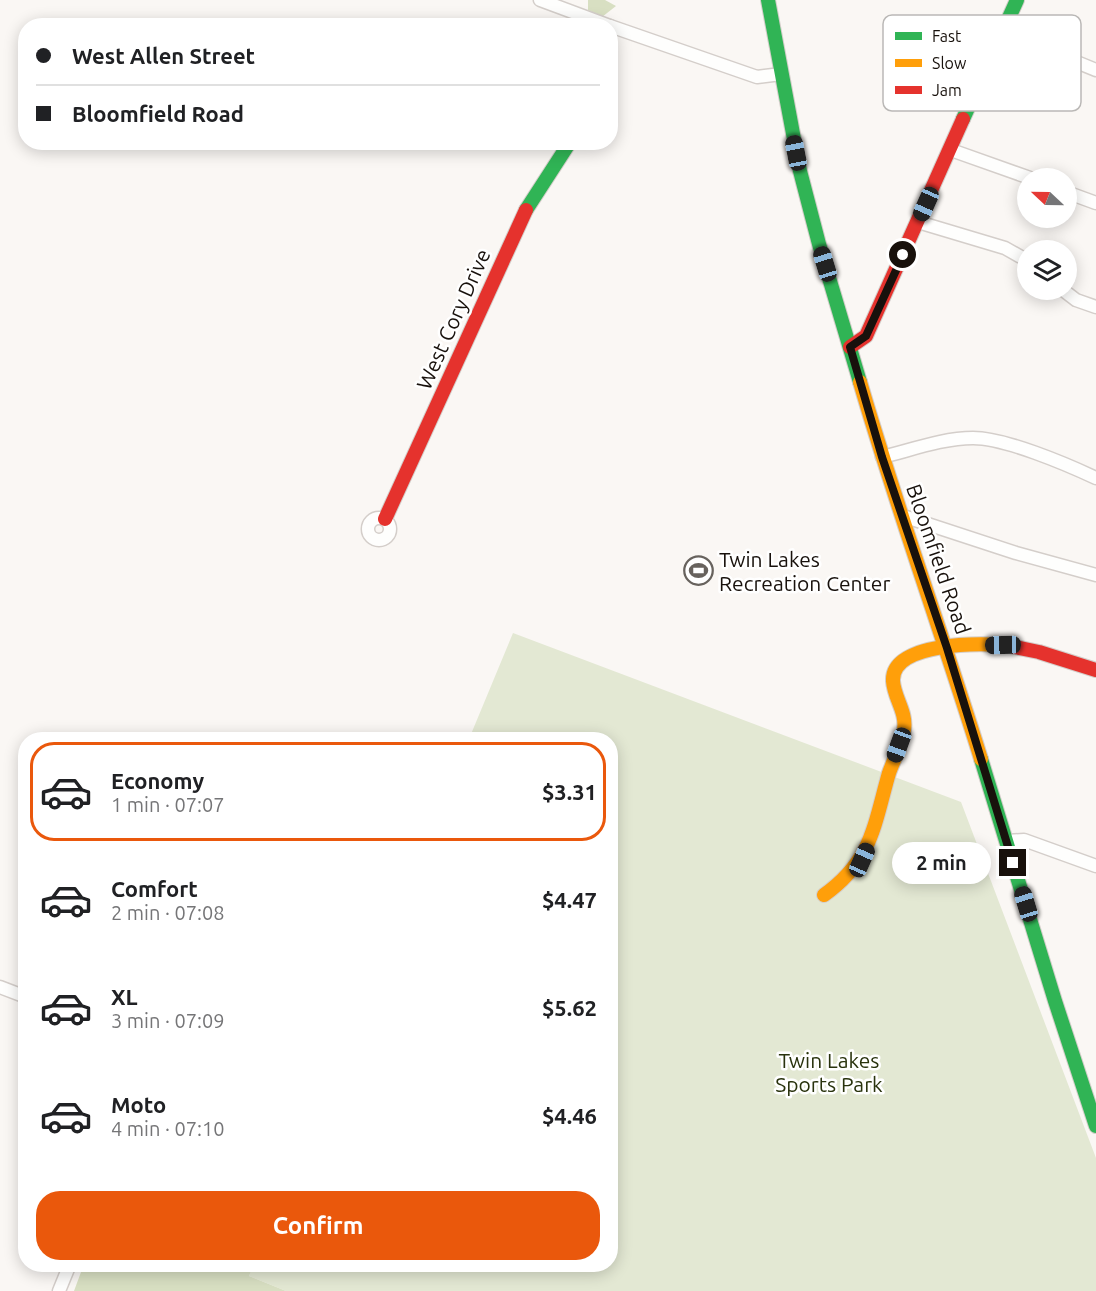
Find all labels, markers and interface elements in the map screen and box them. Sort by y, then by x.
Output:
legend [883,15,1081,111]
text: Fast [932,27,962,45]
text: West Allen Street [72,43,255,68]
text: Slow [932,54,967,72]
text: Jam [932,81,962,99]
text: Bloomfield Road [72,101,244,126]
car [784,134,808,172]
north arrow [1017,168,1077,228]
map controls [1017,168,1077,300]
car [910,184,942,224]
button: layers [1017,240,1077,300]
route start [889,241,916,268]
car [811,244,839,284]
street label: West Cory Drive [411,245,495,393]
street label: Bloomfield Road [902,481,976,637]
place label: Twin Lakes Recreation Center [719,547,890,595]
sports icon: Twin Lakes Recreation Center [682,555,714,587]
car [985,636,1021,654]
car [884,725,914,765]
icon: car [39,765,93,819]
text: Economy [111,768,204,793]
text: $3.31 [542,779,597,804]
text: 1 min · 07:07 [111,793,225,816]
car [846,840,878,880]
callout: 2 min [893,842,992,884]
route end [999,849,1026,876]
text: 2 min [916,851,967,874]
icon: car [39,873,93,927]
text: Comfort [111,876,198,901]
car [1012,884,1040,924]
text: $4.47 [542,887,597,912]
text: 2 min · 07:08 [111,901,225,924]
icon: car [39,981,93,1035]
text: XL [111,984,138,1009]
text: $5.62 [542,995,597,1020]
text: 3 min · 07:09 [111,1009,225,1032]
park label: Twin Lakes Sports Park [775,1048,883,1096]
icon: car [39,1089,93,1143]
text: Moto [111,1092,166,1117]
text: $4.46 [542,1103,597,1128]
text: 4 min · 07:10 [111,1117,225,1140]
button: Confirm [36,1191,600,1260]

